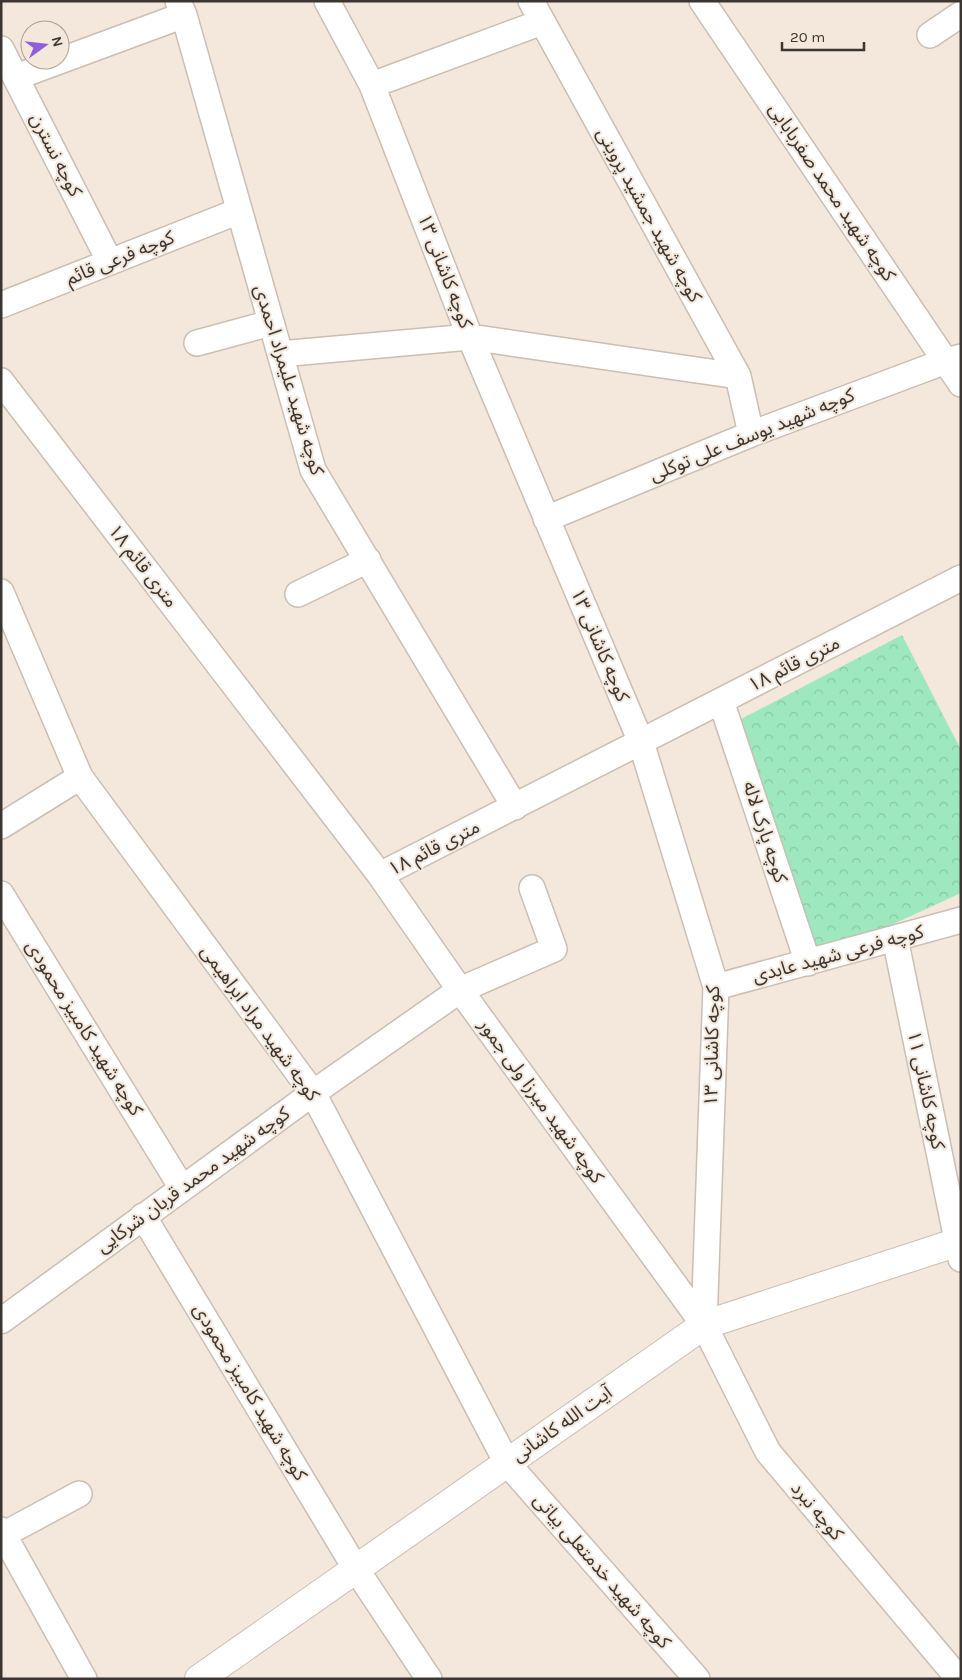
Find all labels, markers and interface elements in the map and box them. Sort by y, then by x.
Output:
north arrow [20,20,70,70]
scale bar [782,20,864,52]
text: 20 m [790,28,825,46]
text: N [48,35,67,49]
street label: کوچه شهید محمد صفربابایی [763,99,901,287]
street label: کوچه نسترن [25,110,87,202]
street label: کوچه شهید جمشید پروینی [591,124,707,308]
street label: کوچه کاشانی ۱۳ [412,211,477,333]
street label: کوچه فرعی قائم [63,226,180,293]
street label: کوچه شهید علیمراد احمدی [249,282,329,479]
street label: کوچه شهید یوسف علی توکلی [646,383,859,487]
street label: ۱۸ متری قائم [101,520,182,614]
street label: کوچه کاشانی ۱۳ [565,585,634,706]
street label: ۱۸ متری قائم [745,632,845,699]
street label: کوچه پارک لاله [737,778,792,887]
street label: ۱۸ متری قائم [385,816,485,883]
street label: کوچه فرعی شهید عابدی [750,920,927,988]
street label: کوچه شهید کامبیز محمودی [20,936,148,1121]
street label: کوچه شهید مراد ابراهیمی [195,941,325,1107]
street label: کوچه کاشانی ۱۳ [700,984,725,1107]
street label: کوچه شهید میرزا ولی جمور [472,1014,609,1189]
street label: کوچه کاشانی ۱۱ [902,1029,950,1153]
street label: کوچه شهید محمد قربان شرکایی [92,1102,296,1259]
street label: کوچه شهید کامبیز محمودی [188,1300,312,1486]
street label: آیت الله کاشانی [508,1381,618,1467]
street label: کوچه نبرد [785,1477,848,1546]
street label: کوچه شهید خدمتعلی بیاتی [528,1489,676,1654]

